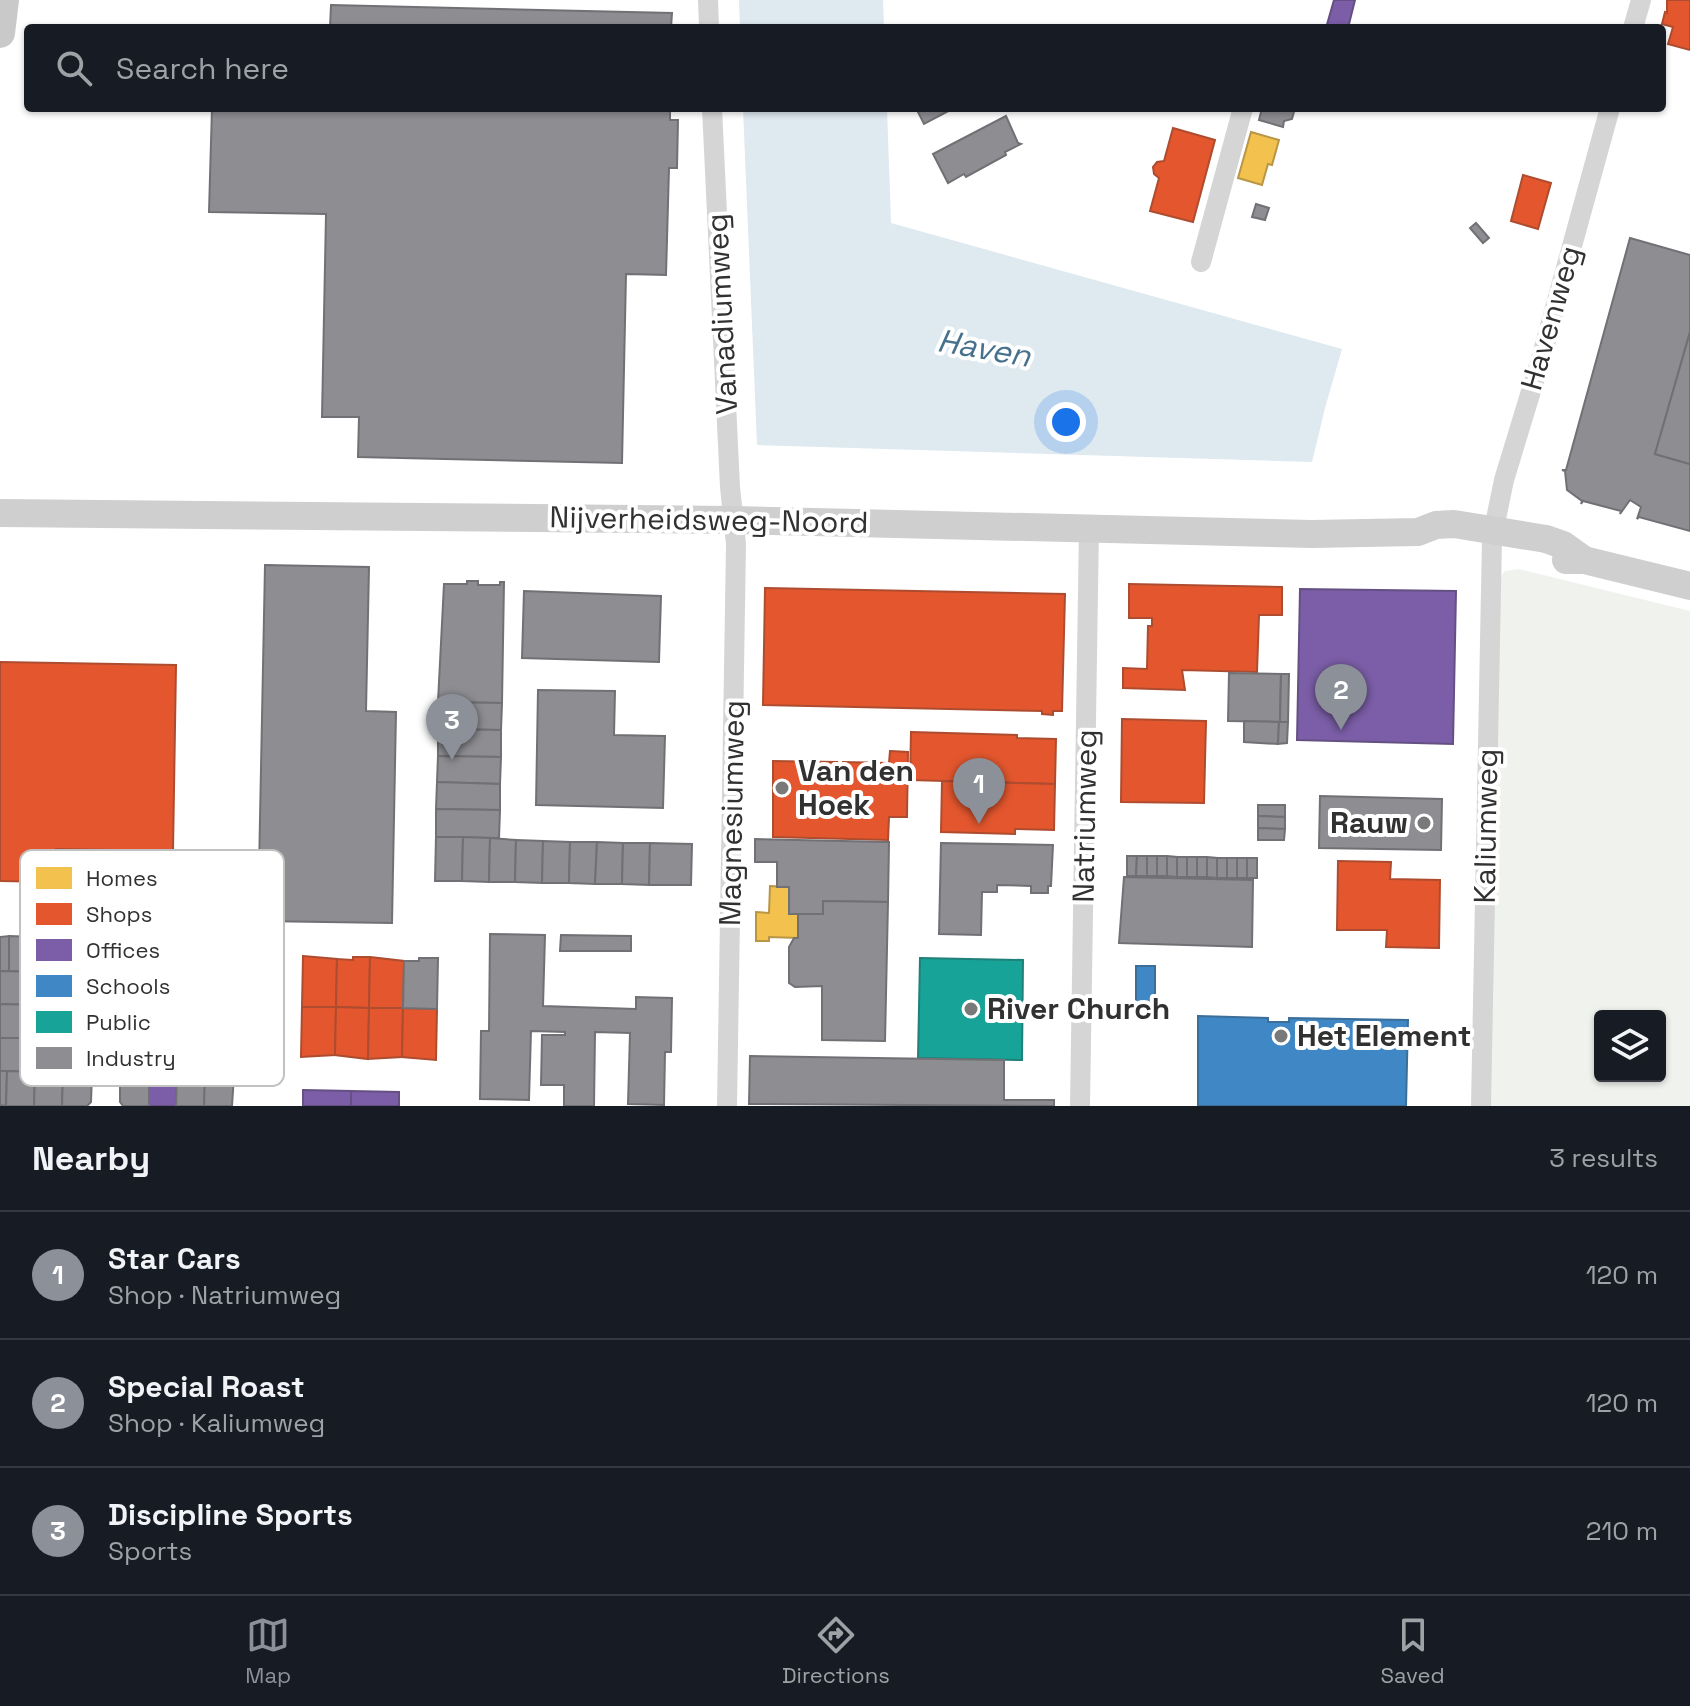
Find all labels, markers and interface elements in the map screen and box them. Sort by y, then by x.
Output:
search box [24,24,1666,112]
icon: search [52,46,96,90]
text: Search here [116,49,289,88]
street label: Vanadiumweg [697,212,746,416]
street label: Havenweg [1511,241,1590,395]
water label: Haven [934,320,1035,376]
your location [1046,402,1086,442]
street label: Nijverheidsweg-Noord [549,497,869,542]
pin: 2 [1315,664,1367,730]
pin: 3 [426,694,478,760]
street label: Magnesiumweg [710,700,753,926]
street label: Natriumweg [1063,729,1106,903]
street label: Kaliumweg [1465,748,1506,904]
place label: Van den Hoek [798,751,914,824]
pin: 1 [953,758,1005,824]
marker: Van den Hoek [773,779,791,797]
place label: Rauw [1330,803,1408,842]
marker: Rauw [1415,814,1433,832]
legend [20,850,284,1086]
text: Homes [86,864,158,892]
text: Shops [86,900,152,928]
text: Offices [86,936,160,964]
text: Schools [86,972,170,1000]
place label: River Church [987,989,1170,1028]
marker: River Church [962,1000,980,1018]
text: Public [86,1008,151,1036]
map controls [1594,1010,1666,1082]
button: layers [1594,1010,1666,1082]
place label: Het Element [1297,1016,1471,1055]
marker: Het Element [1272,1027,1290,1045]
text: Industry [86,1044,176,1072]
text: Nearby [32,1137,150,1180]
text: 3 results [1549,1141,1658,1175]
text: Star Cars [108,1239,241,1278]
text: 1 [52,1258,64,1292]
text: 120 m [1586,1258,1658,1292]
text: Shop · Natriumweg [108,1278,341,1312]
text: Special Roast [108,1367,305,1406]
text: 2 [50,1386,66,1420]
text: 120 m [1586,1386,1658,1420]
text: Shop · Kaliumweg [108,1406,325,1440]
text: Discipline Sports [108,1495,353,1534]
text: 3 [50,1514,66,1548]
text: 210 m [1586,1514,1658,1548]
text: Sports [108,1534,192,1568]
tab: Map [245,1613,291,1689]
tab: Directions [782,1613,890,1689]
tab: Saved [1380,1613,1445,1689]

